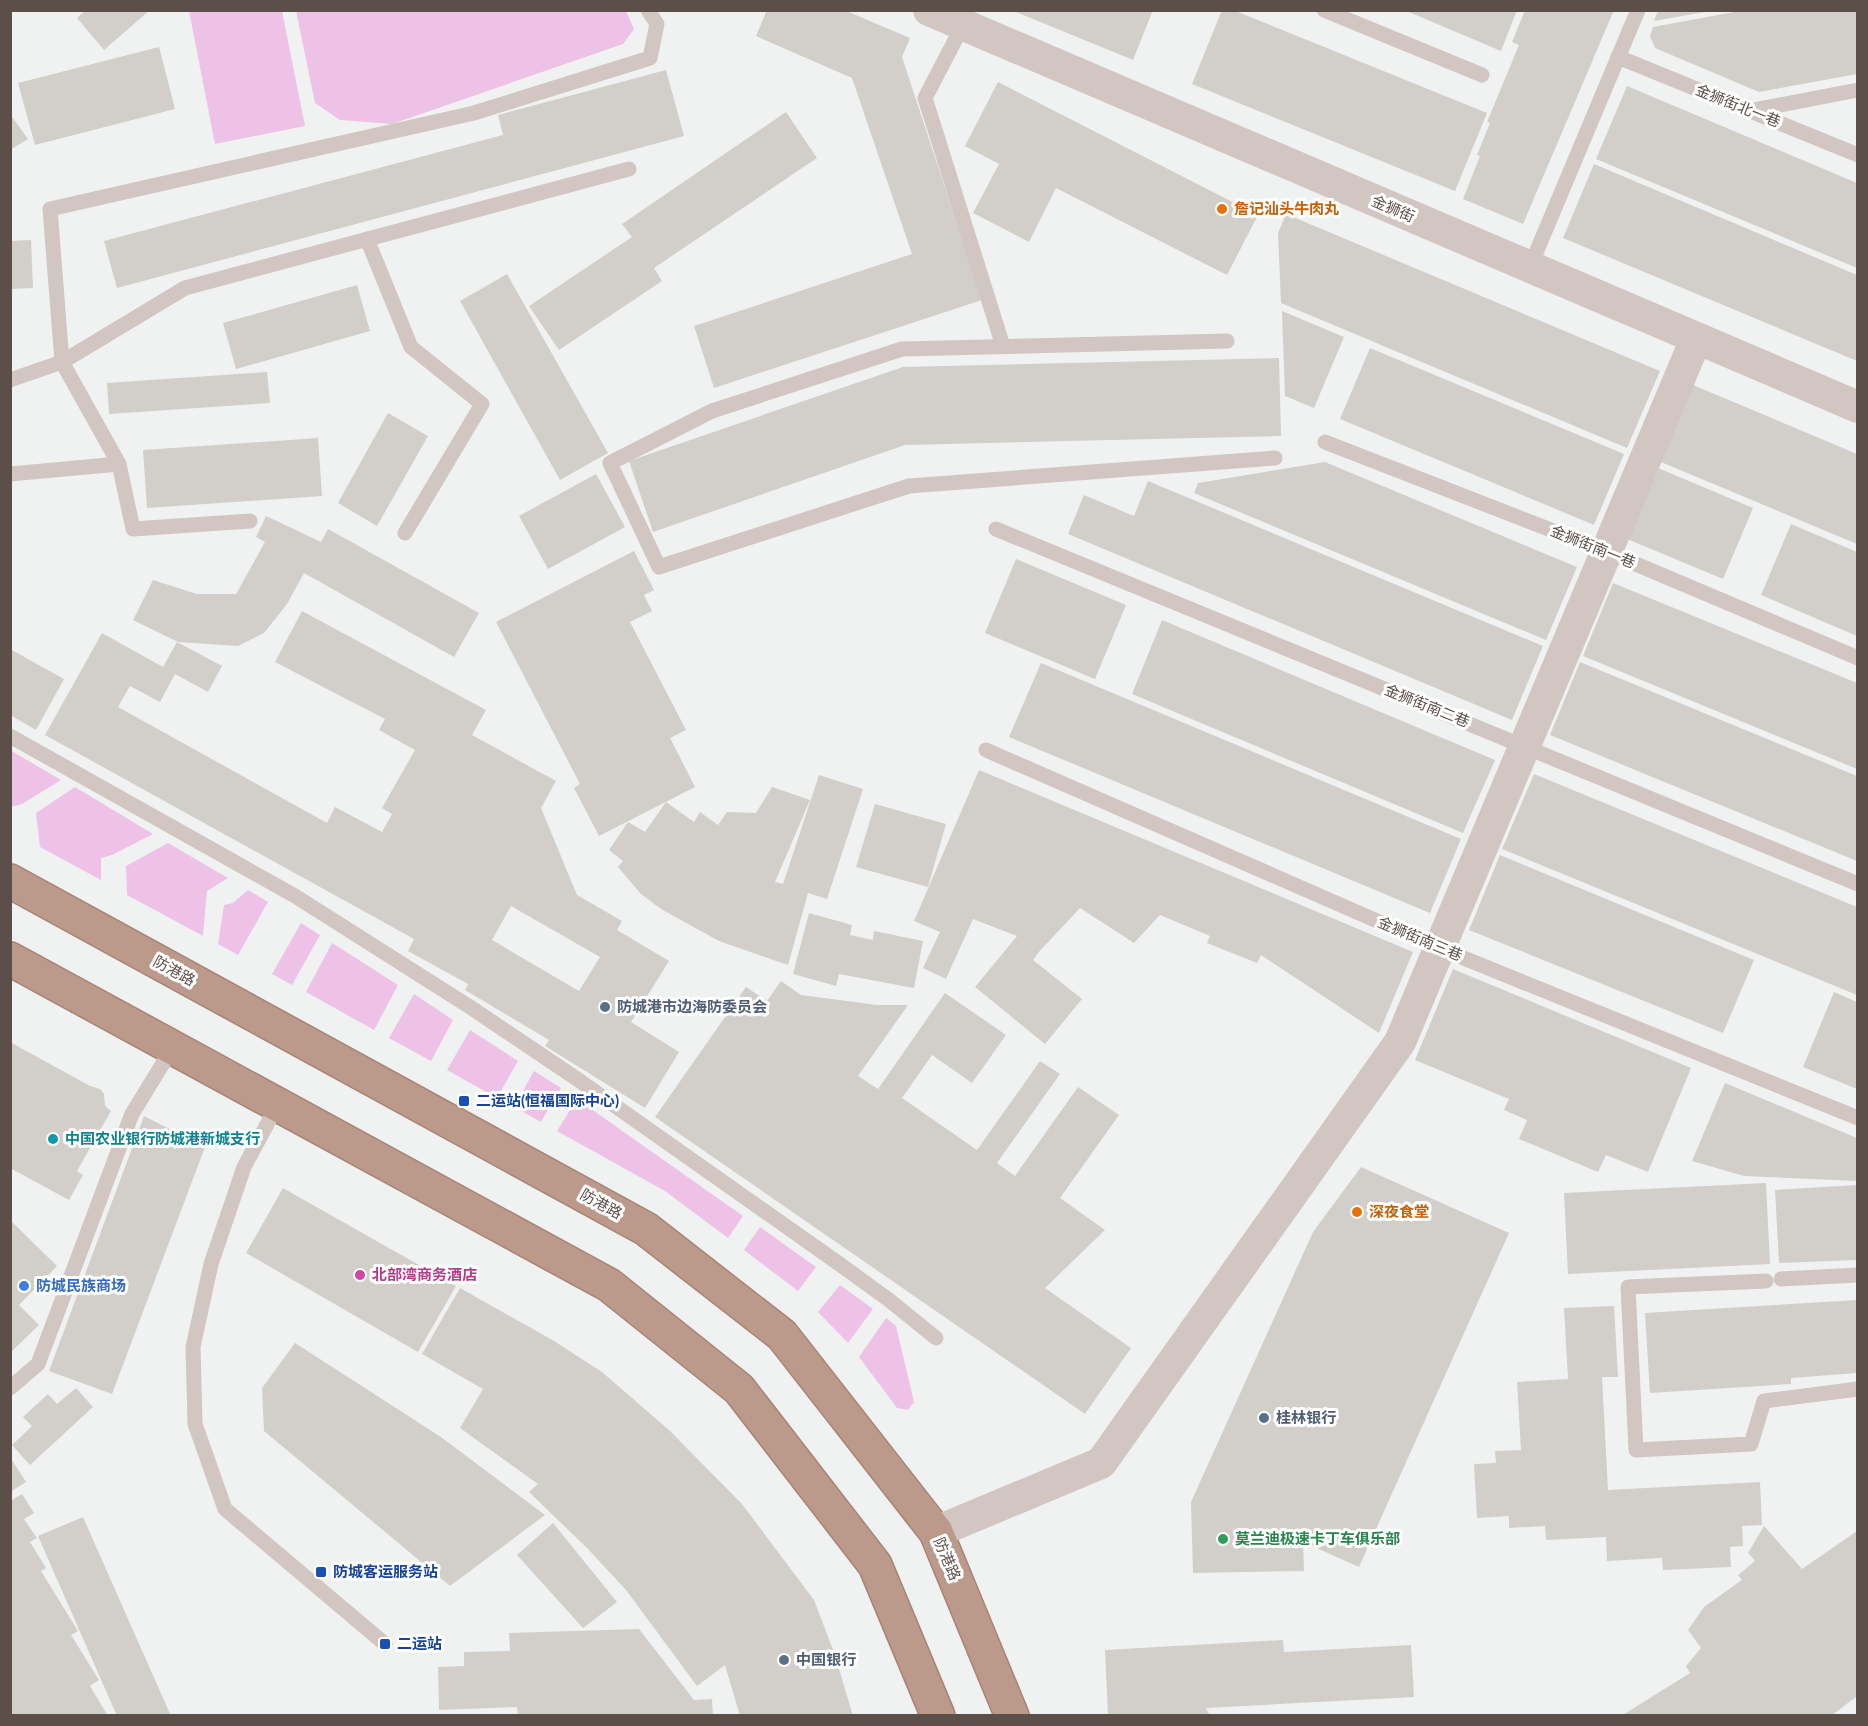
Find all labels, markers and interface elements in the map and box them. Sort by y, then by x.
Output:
street label: 金狮街北一巷 [1693,80,1783,130]
street label: 金狮街 [1369,191,1418,225]
place label: 詹记汕头牛肉丸 [1234,199,1339,217]
marker: 詹记汕头牛肉丸 [1215,202,1229,216]
street label: 金狮街南一巷 [1548,521,1638,571]
street label: 金狮街南二巷 [1382,680,1472,730]
street label: 金狮街南三巷 [1375,912,1465,964]
street label: 防港路 [150,951,199,989]
place label: 防城港市边海防委员会 [617,997,767,1015]
marker: 防城港市边海防委员会 [598,1000,612,1014]
place label: 二运站(恒福国际中心) [476,1091,619,1109]
marker: 二运站(恒福国际中心) [457,1094,471,1108]
place label: 中国农业银行防城港新城支行 [65,1129,260,1147]
marker: 中国农业银行防城港新城支行 [46,1132,60,1146]
street label: 防港路 [577,1184,626,1222]
place label: 深夜食堂 [1369,1202,1429,1220]
marker: 深夜食堂 [1350,1205,1364,1219]
place label: 北部湾商务酒店 [372,1265,477,1283]
marker: 北部湾商务酒店 [353,1268,367,1282]
place label: 防城民族商场 [36,1276,126,1294]
marker: 防城民族商场 [17,1279,31,1293]
place label: 桂林银行 [1276,1408,1336,1426]
marker: 桂林银行 [1257,1411,1271,1425]
place label: 莫兰迪极速卡丁车俱乐部 [1235,1529,1400,1547]
marker: 莫兰迪极速卡丁车俱乐部 [1216,1532,1230,1546]
street label: 防港路 [931,1534,965,1583]
place label: 防城客运服务站 [333,1562,438,1580]
marker: 防城客运服务站 [314,1565,328,1579]
place label: 二运站 [397,1634,442,1652]
marker: 二运站 [378,1637,392,1651]
place label: 中国银行 [796,1650,856,1668]
marker: 中国银行 [777,1653,791,1667]

